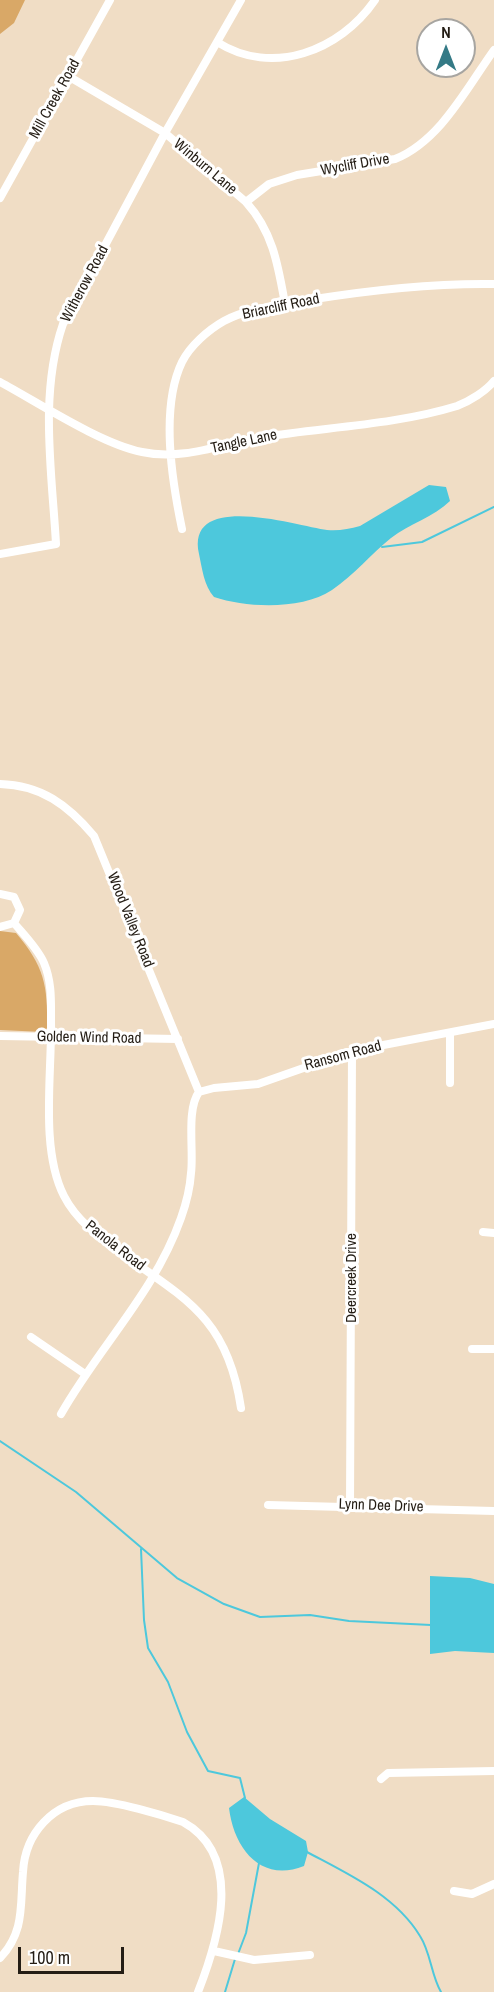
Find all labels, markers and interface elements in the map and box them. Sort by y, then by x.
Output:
north arrow [416,18,476,78]
text: N [441,21,451,43]
street label: Mill Creek Road [26,56,84,142]
street label: Winburn Lane [170,135,240,199]
street label: Wycliff Drive [319,150,391,180]
street label: Witherow Road [57,242,113,326]
street label: Briarcliff Road [241,290,321,324]
street label: Tangle Lane [209,426,279,458]
street label: Wood Valley Road [103,870,157,970]
street label: Golden Wind Road [37,1028,141,1048]
street label: Ransom Road [303,1037,383,1075]
street label: Panola Road [81,1217,149,1275]
street label: Deercreek Drive [343,1233,361,1323]
street label: Lynn Dee Drive [338,1496,424,1516]
scale bar [21,1935,128,1973]
text: 100 m [29,1945,70,1970]

